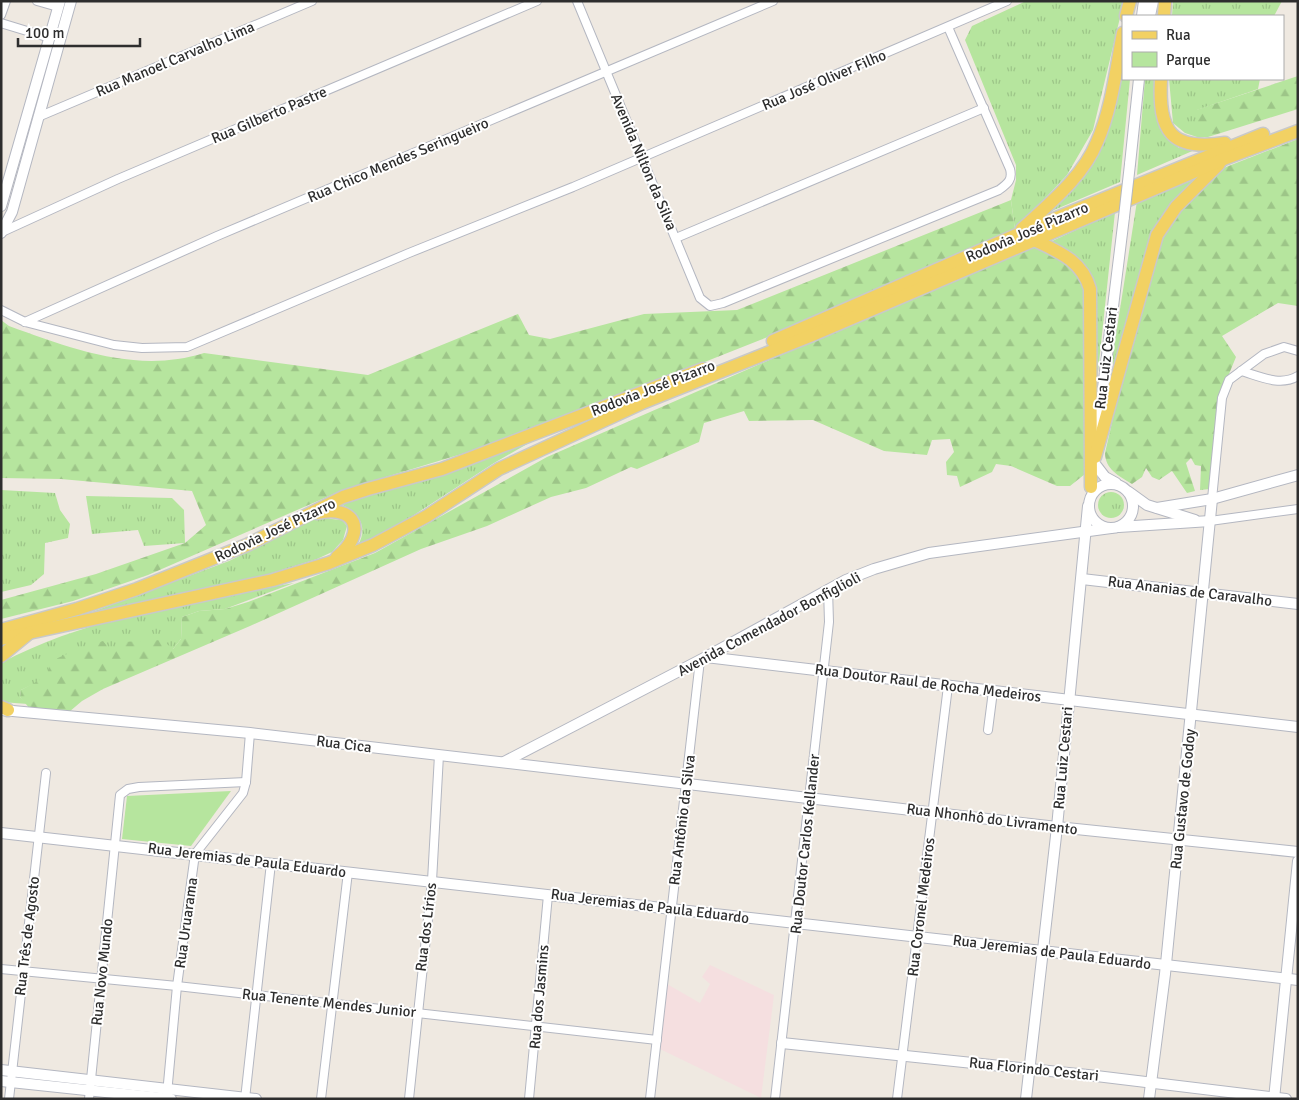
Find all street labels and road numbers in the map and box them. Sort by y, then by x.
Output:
street label: Rua Manoel Carvalho Lima [93,17,257,101]
street label: Rua José Oliver Filho [759,46,889,114]
street label: Rua Gilberto Pastre [209,83,329,147]
street label: Avenida Nilton da Silva [607,91,681,233]
street label: Rua Chico Mendes Seringueiro [305,114,491,206]
street label: Rodovia José Pizarro [963,198,1091,266]
street label: Rua Luiz Cestari [1091,306,1121,410]
street label: Rodovia José Pizarro [589,356,718,420]
street label: Rodovia José Pizarro [212,494,338,566]
street label: Avenida Comendador Bonfiglioli [674,568,864,680]
street label: Rua Ananias de Caravalho [1107,572,1273,610]
street label: Rua Doutor Raul de Rocha Medeiros [814,660,1043,706]
street label: Rua Luiz Cestari [1050,706,1076,810]
street label: Rua Gustavo de Godoy [1167,728,1199,870]
street label: Rua Cica [315,732,373,756]
street label: Rua Doutor Carlos Kellander [787,753,823,935]
street label: Rua Antônio da Silva [665,754,699,886]
street label: Rua Nhonhô do Livramento [905,800,1079,838]
street label: Rua Coronel Medeiros [904,836,938,977]
street label: Rua Jeremias de Paula Eduardo [147,839,347,881]
street label: Rua Três de Agosto [11,875,43,997]
street label: Rua Uruarama [171,876,201,970]
street label: Rua dos Lírios [412,881,440,972]
street label: Rua Jeremias de Paula Eduardo [550,885,750,927]
street label: Rua Novo Mundo [87,917,117,1026]
street label: Rua Jeremias de Paula Eduardo [952,931,1152,973]
street label: Rua dos Jasmins [525,944,553,1050]
street label: Rua Tenente Mendes Junior [241,985,417,1021]
street label: Rua Florindo Cestari [968,1053,1100,1085]

